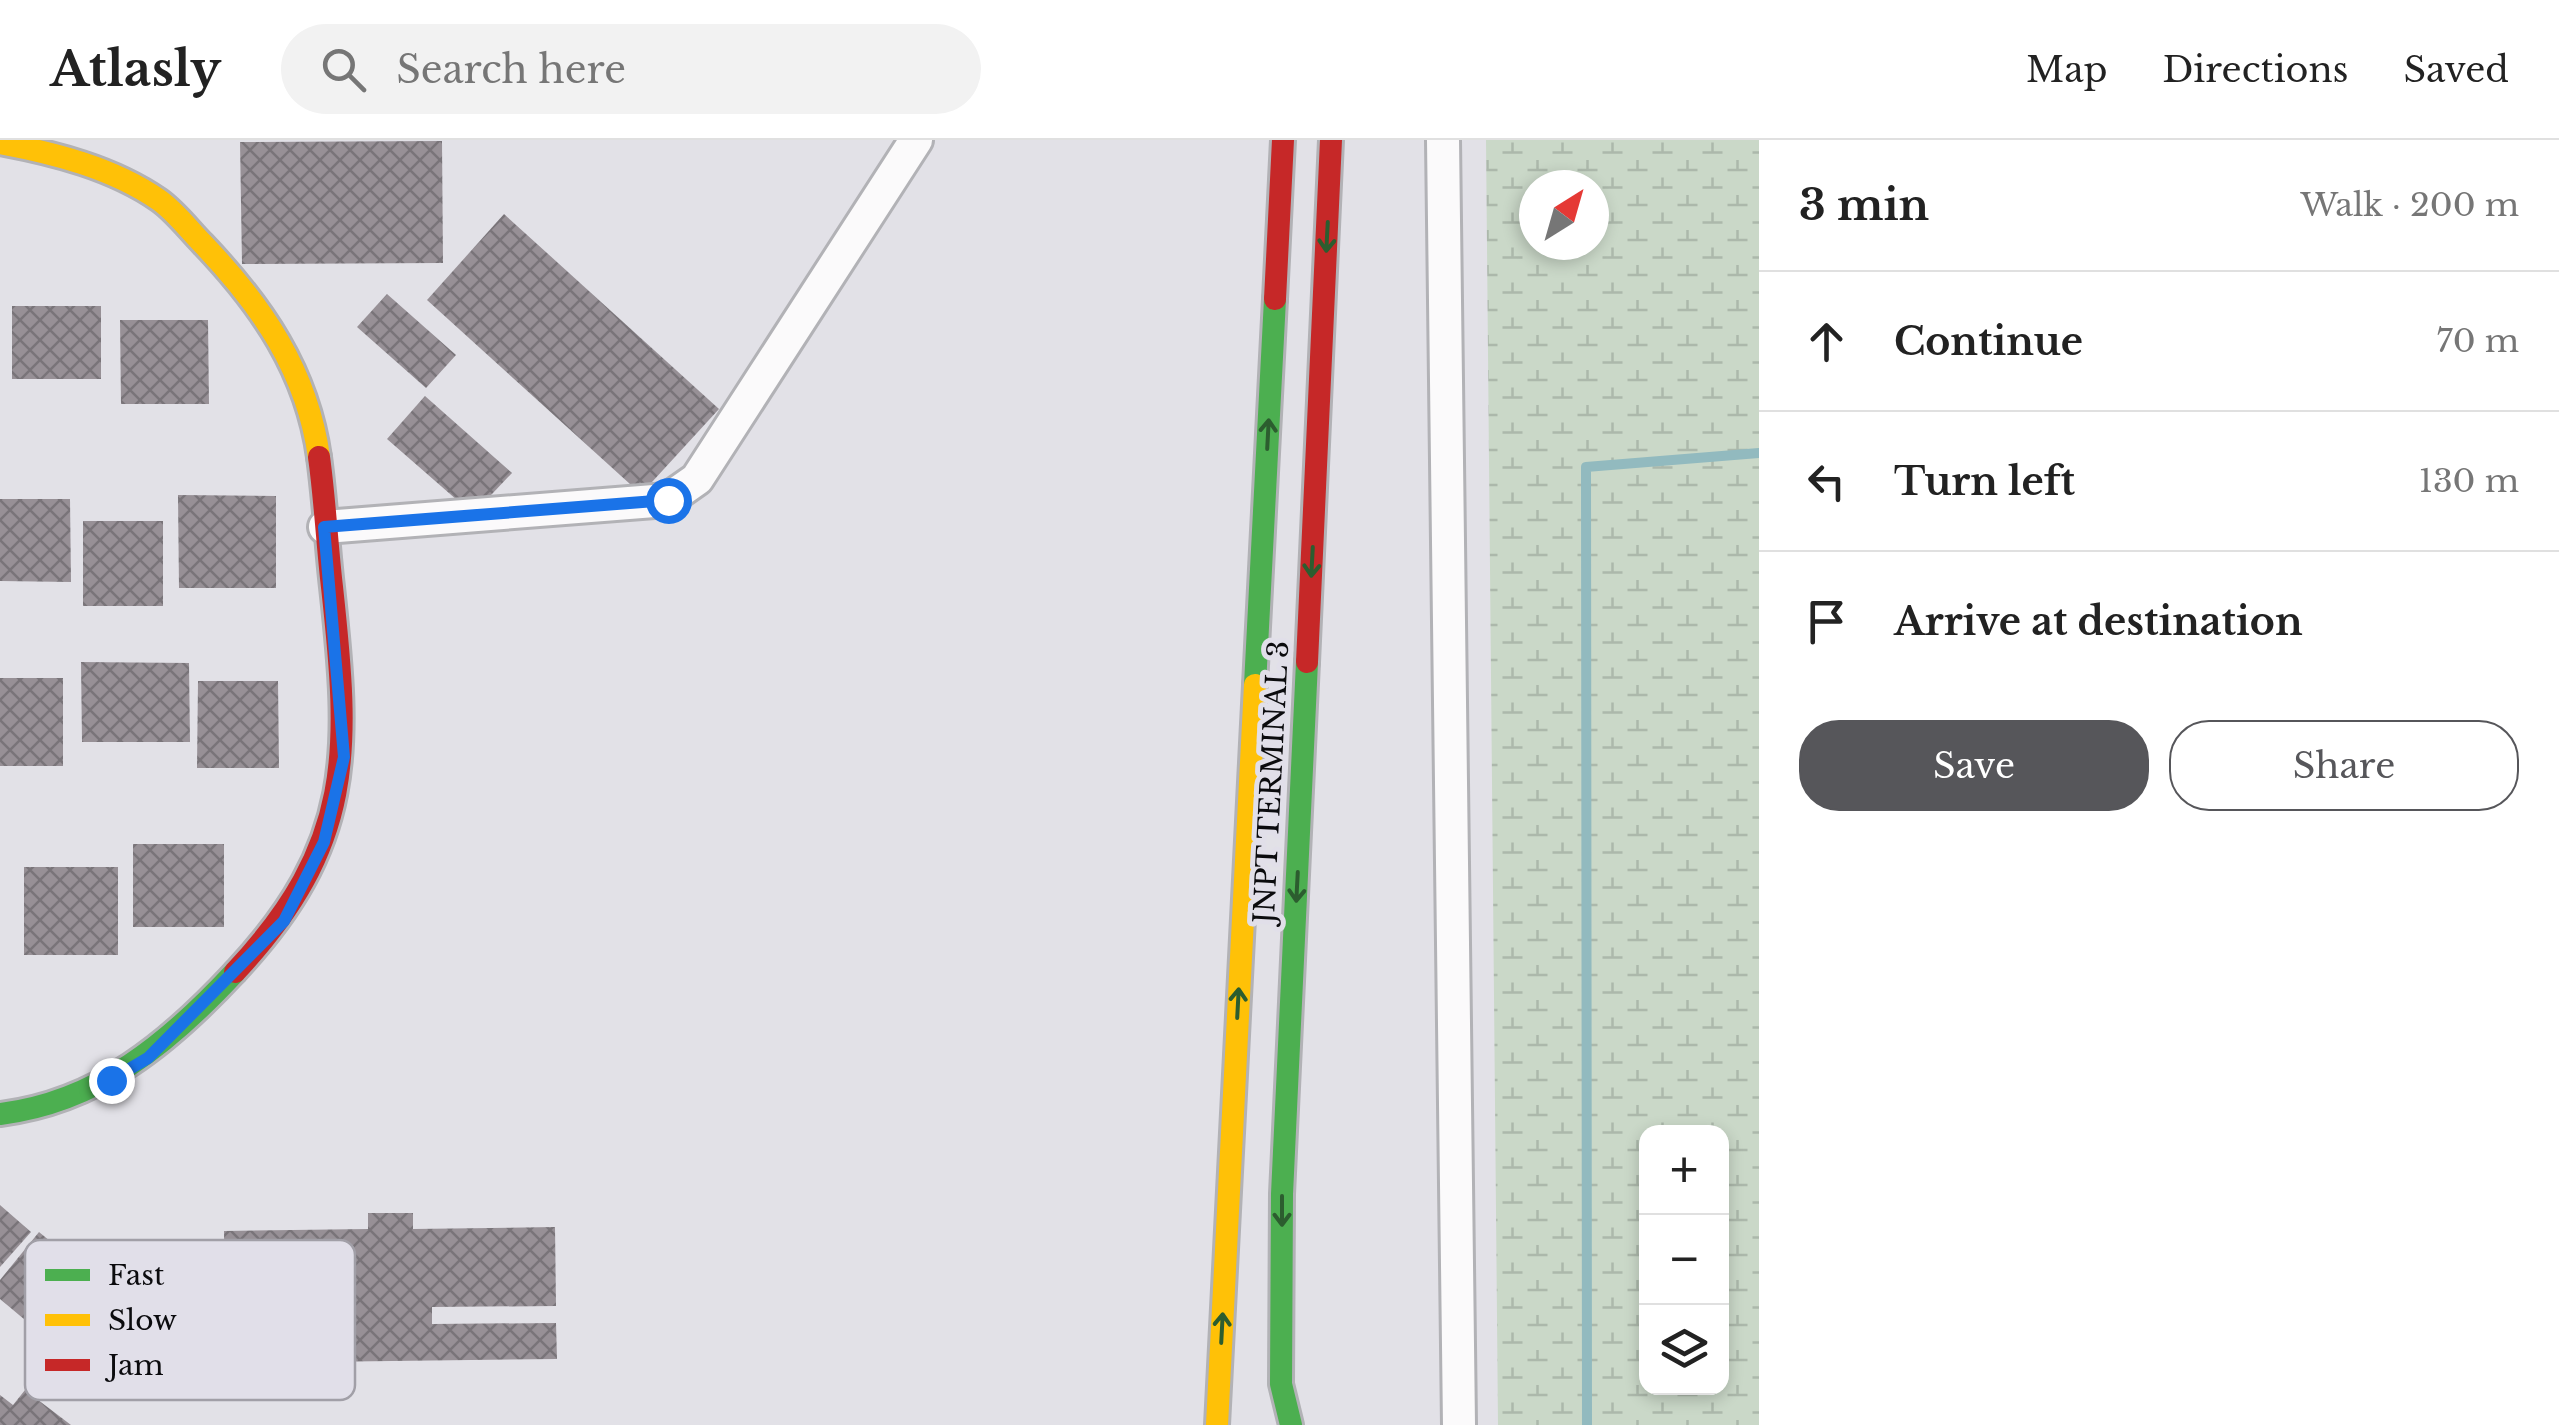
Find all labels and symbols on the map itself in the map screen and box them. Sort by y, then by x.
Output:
north arrow [1519,170,1609,260]
one-way arrow [1317,221,1336,253]
one-way arrow [1258,418,1277,450]
route start [646,478,692,524]
one-way arrow [1302,546,1321,578]
street label: JNPT TERMINAL 3 [1246,640,1296,928]
one-way arrow [1287,870,1306,902]
one-way arrow [1229,988,1248,1020]
route end [89,1058,135,1104]
one-way arrow [1272,1194,1292,1227]
legend [25,1240,355,1400]
text: Fast [108,1258,165,1293]
text: Slow [108,1303,177,1338]
one-way arrow [1212,1312,1231,1344]
text: Jam [104,1348,164,1383]

